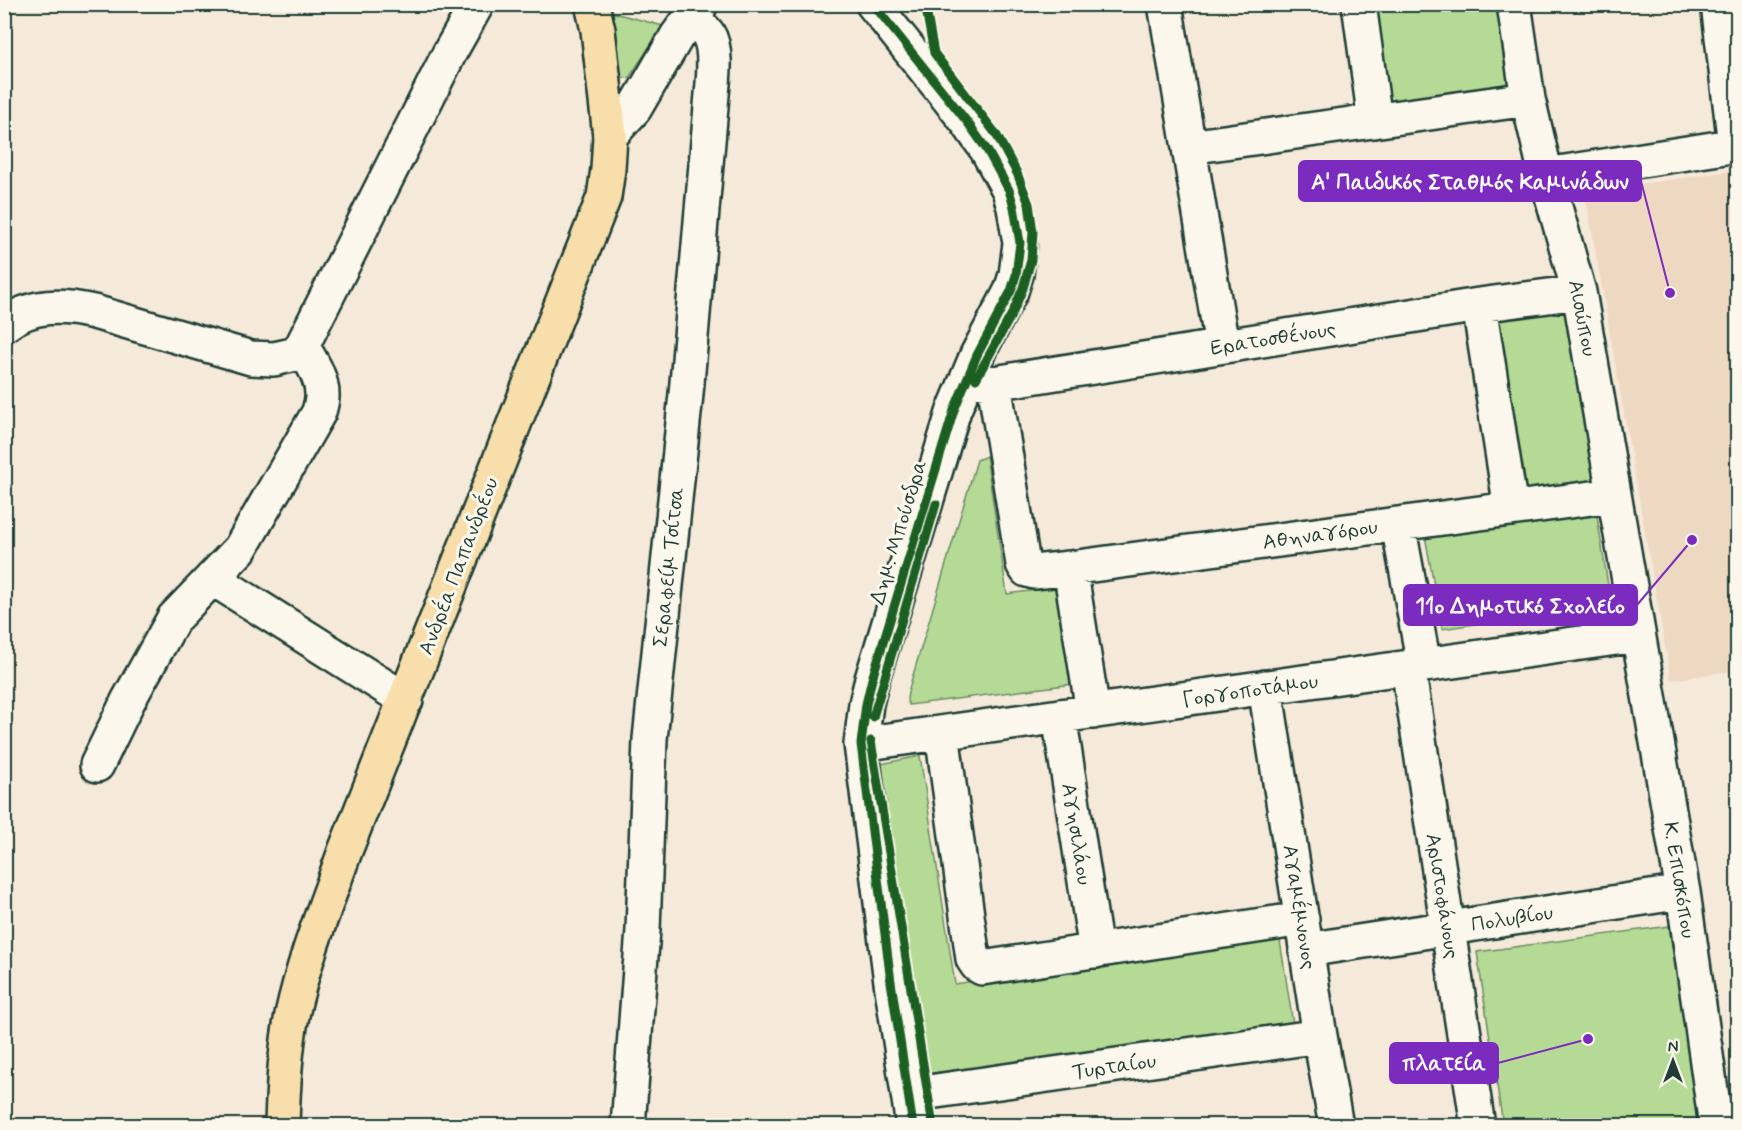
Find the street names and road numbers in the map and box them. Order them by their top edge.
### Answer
street label: Αισώπου [1561,278,1603,359]
street label: Ερατοσθένους [1208,314,1338,363]
street label: Δημ. Μπούσδρα [864,456,934,608]
street label: Ανδρέα Παπανδρέου [411,473,506,659]
street label: Σεραφείμ Τσίτσα [647,486,691,649]
street label: Αθηναγόρου [1261,513,1379,557]
street label: Γοργοποτάμου [1180,668,1320,714]
street label: Αγησιλάου [1054,781,1098,887]
street label: Κ. Επισκόπου [1656,820,1702,940]
street label: Αριστοφάνους [1418,831,1466,961]
street label: Αγαμέμνονος [1275,843,1324,972]
street label: Πολυβίου [1469,899,1555,939]
street label: Τυρταίου [1070,1047,1158,1087]

